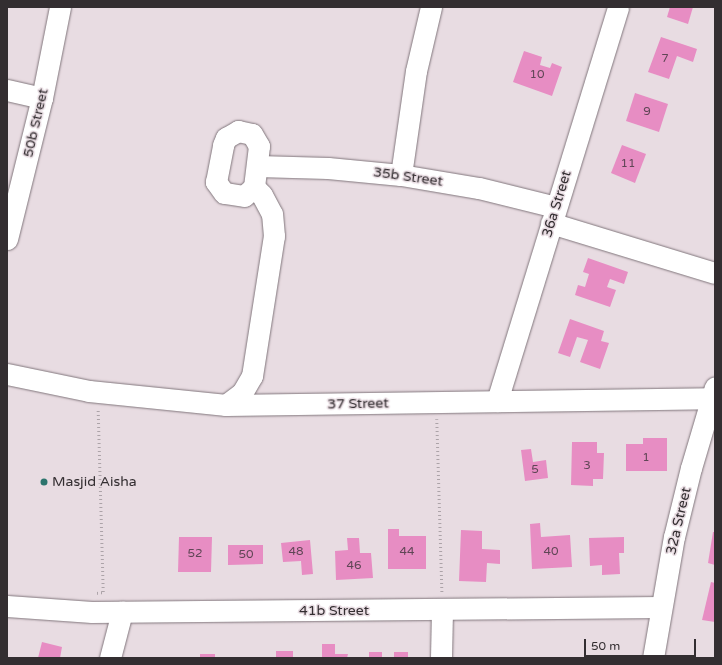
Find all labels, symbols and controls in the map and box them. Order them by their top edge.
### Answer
house number: 7 [661,52,669,66]
house number: 10 [529,68,545,82]
street label: 50b Street [20,87,52,159]
house number: 9 [643,105,651,119]
house number: 11 [620,157,636,171]
street label: 35b Street [372,164,444,190]
street label: 36a Street [539,169,575,239]
street label: 37 Street [327,395,389,413]
house number: 1 [642,451,650,465]
house number: 3 [583,459,591,473]
house number: 5 [531,463,539,477]
place label: Masjid Aisha [52,474,137,490]
marker: Masjid Aisha [39,477,49,487]
street label: 32a Street [663,485,695,557]
house number: 48 [288,545,304,559]
house number: 44 [399,545,415,559]
house number: 40 [543,545,559,559]
house number: 52 [187,547,203,561]
house number: 50 [238,548,254,562]
house number: 46 [346,559,362,573]
street label: 41b Street [299,603,369,619]
scale bar [586,631,698,657]
text: 50 m [591,639,620,653]

